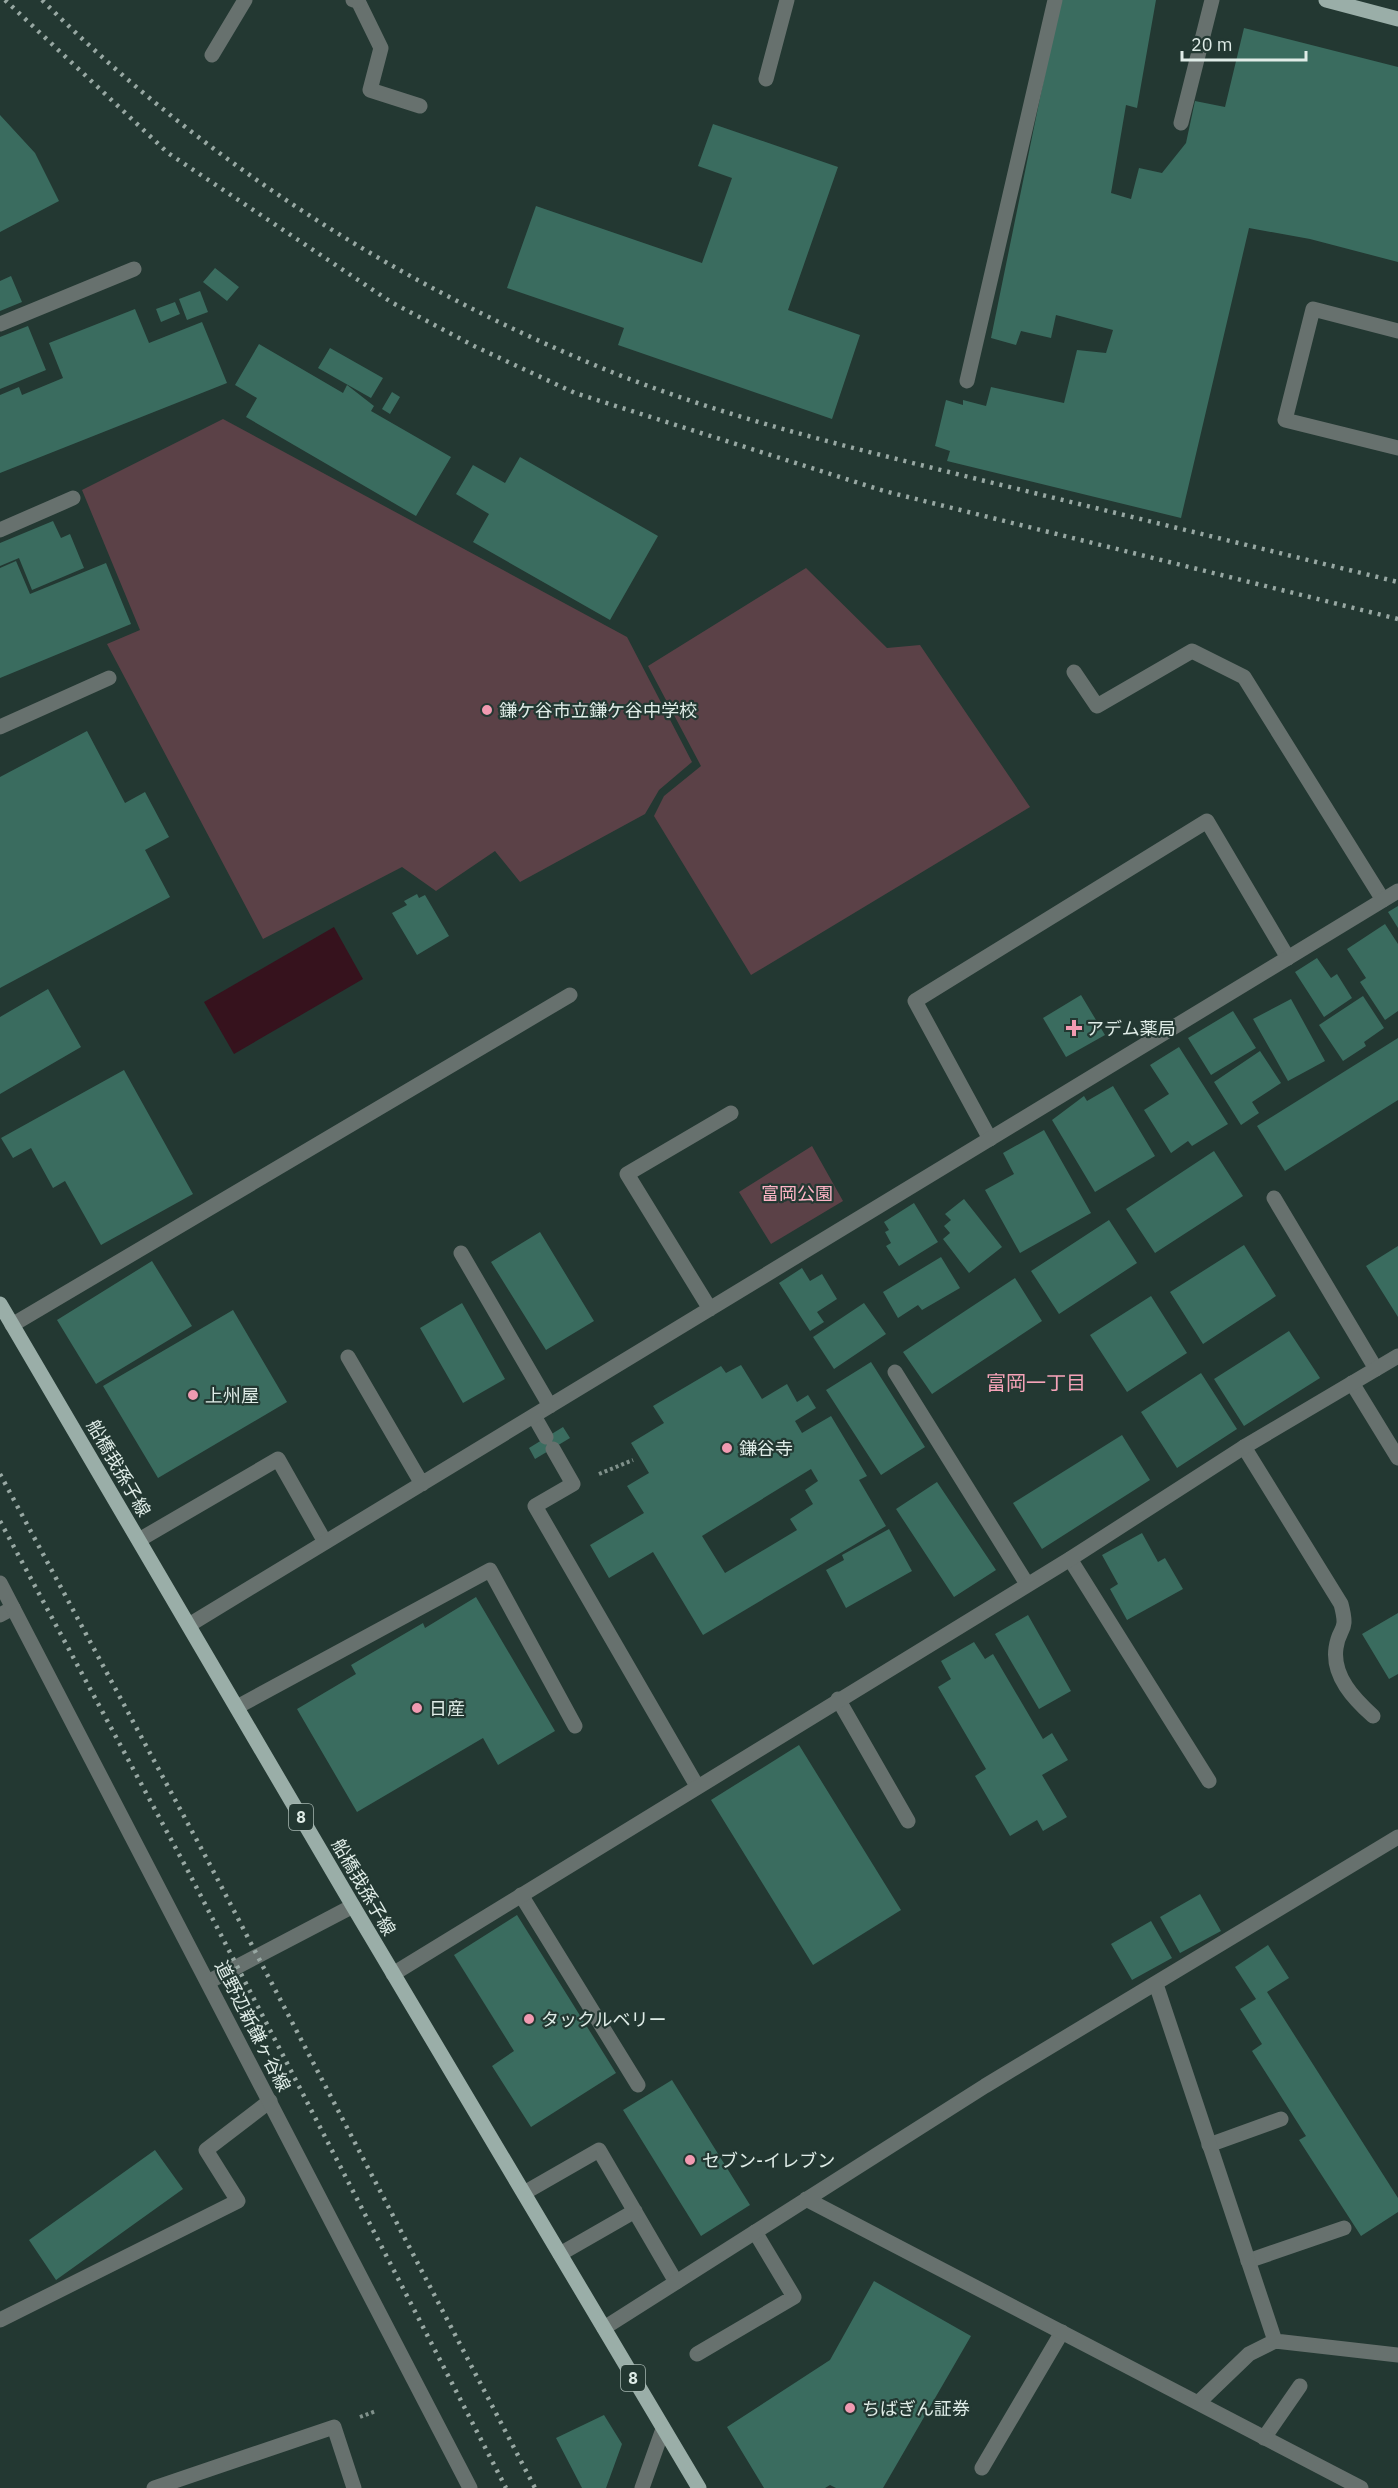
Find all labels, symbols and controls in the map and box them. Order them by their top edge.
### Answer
scale bar [1182,24,1306,62]
text: 20 m [1191,33,1233,56]
place label: 鎌ケ谷市立鎌ケ谷中学校 [499,699,697,722]
marker: 鎌ケ谷市立鎌ケ谷中学校 [480,703,494,717]
place label: アデム薬局 [1086,1017,1176,1040]
marker: アデム薬局 [1067,1021,1081,1035]
park label: 富岡公園 [761,1182,833,1205]
district label: 富岡一丁目 [986,1369,1086,1396]
place label: 上州屋 [205,1384,259,1407]
marker: 上州屋 [186,1388,200,1402]
street label: 船橋我孫子線 [82,1415,156,1521]
place label: 鎌谷寺 [739,1437,793,1460]
marker: 鎌谷寺 [720,1441,734,1455]
place label: 日産 [429,1697,465,1720]
marker: 日産 [410,1701,424,1715]
road number: 8 [289,1804,313,1830]
street label: 船橋我孫子線 [327,1834,401,1940]
street label: 道野辺新鎌ヶ谷線 [210,1957,296,2095]
place label: タックルベリー [541,2008,666,2031]
marker: タックルベリー [522,2012,536,2026]
place label: セブン-イレブン [702,2149,835,2172]
marker: セブン-イレブン [683,2153,697,2167]
road number: 8 [621,2365,645,2391]
place label: ちばぎん証券 [862,2397,970,2420]
marker: ちばぎん証券 [843,2401,857,2415]

